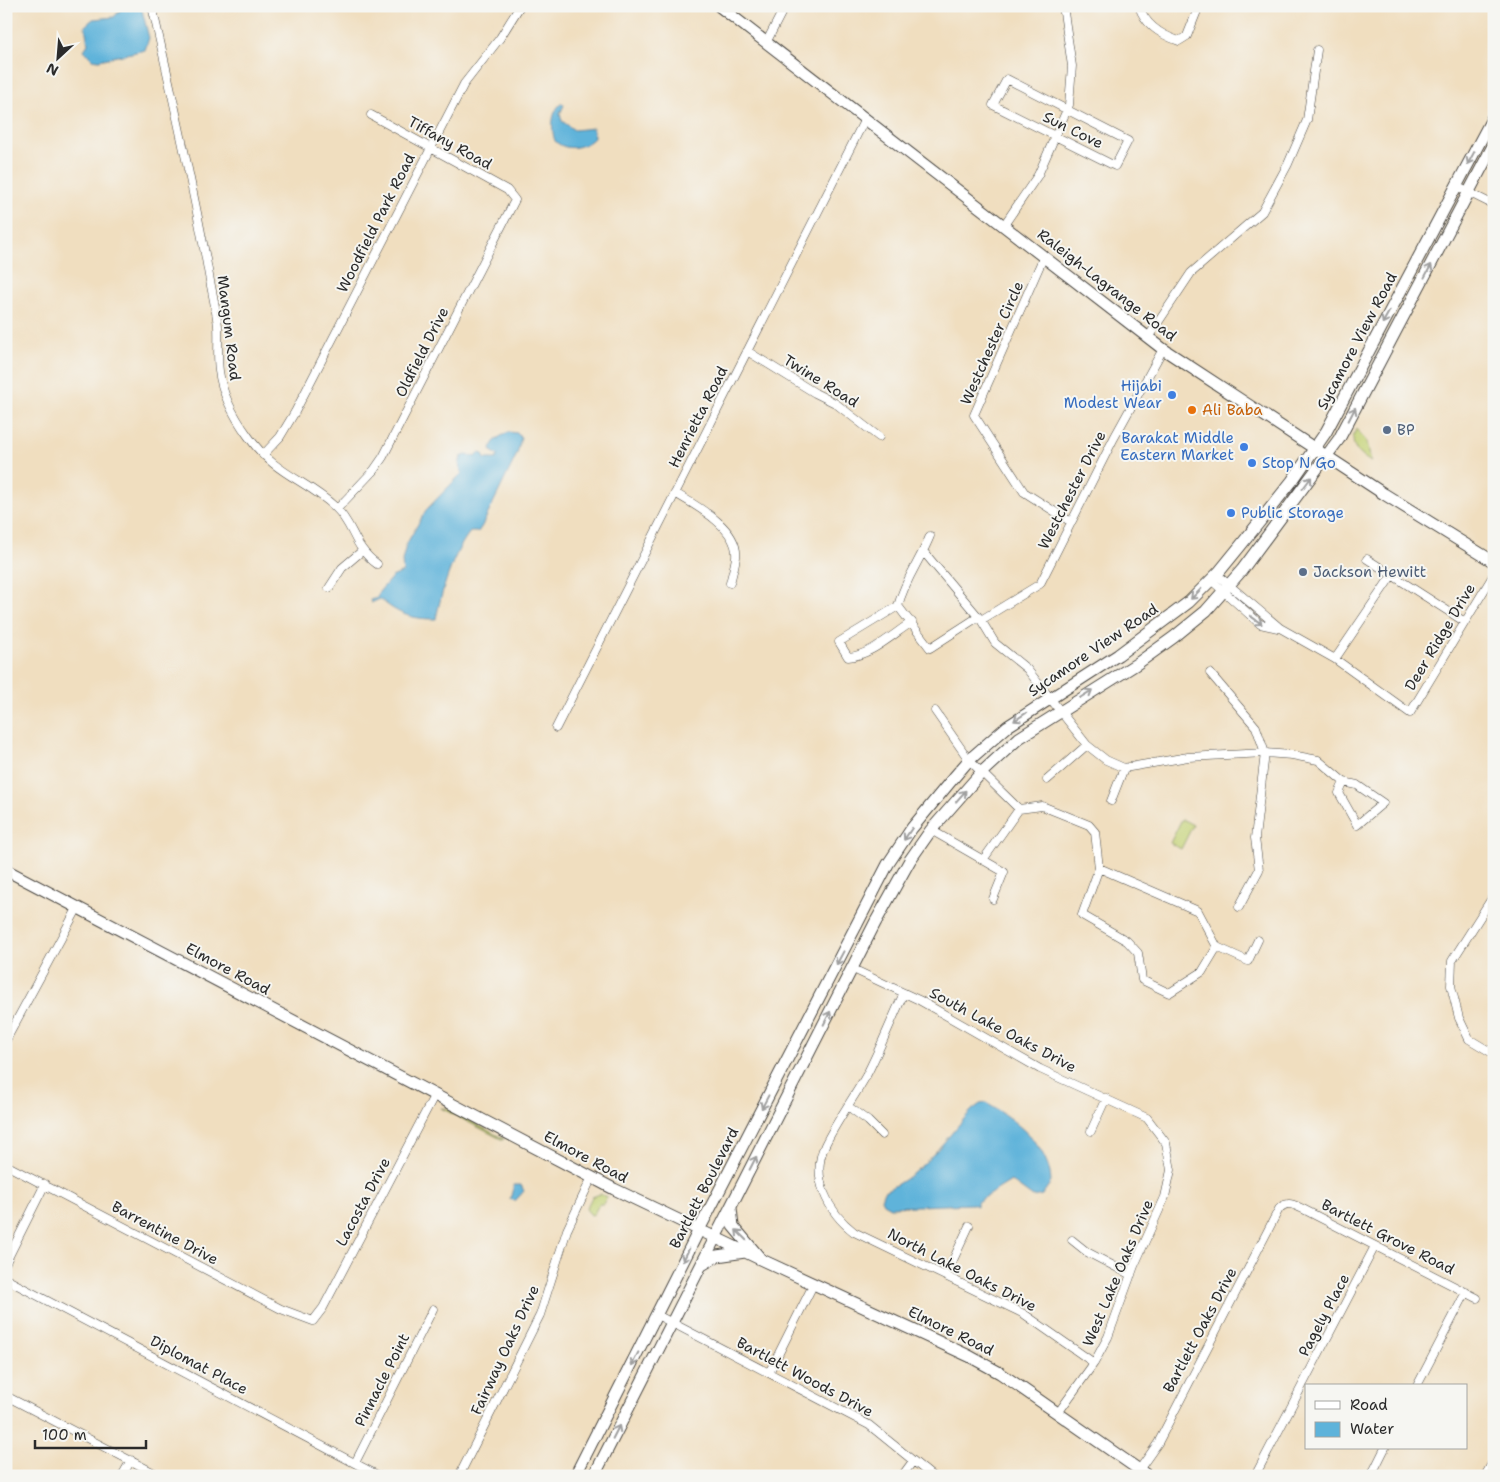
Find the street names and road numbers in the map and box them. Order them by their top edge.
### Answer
street label: Sun Cove [1039,107,1107,153]
street label: Tiffany Road [404,112,496,175]
street label: Woodfield Park Road [332,150,420,296]
street label: Raleigh-Lagrange Road [1033,224,1181,346]
street label: Sycamore View Road [1312,268,1402,413]
street label: Mangum Road [213,274,245,382]
street label: Westchester Circle [956,278,1028,408]
street label: Oldfield Drive [391,304,453,400]
street label: Twine Road [780,350,863,412]
street label: Henrietta Road [664,362,732,471]
street label: Westchester Drive [1033,427,1111,553]
street label: Deer Ridge Drive [1400,580,1480,694]
street label: Sycamore View Road [1024,599,1162,701]
street label: Elmore Road [182,938,274,1000]
street label: South Lake Oaks Drive [926,983,1080,1077]
street label: Bartlett Boulevard [665,1124,743,1252]
street label: Elmore Road [540,1126,632,1188]
street label: Lacosta Drive [331,1154,395,1250]
street label: Bartlett Grove Road [1318,1195,1458,1280]
street label: Barrentine Drive [108,1196,222,1270]
street label: West Lake Oaks Drive [1078,1196,1158,1350]
street label: North Lake Oaks Drive [884,1224,1040,1316]
street label: Bartlett Oaks Drive [1158,1264,1242,1396]
street label: Pagely Place [1294,1270,1354,1360]
street label: Fairway Oaks Drive [466,1282,544,1418]
street label: Elmore Road [905,1302,998,1361]
street label: Pinnacle Point [350,1330,414,1430]
street label: Diplomat Place [147,1331,251,1399]
street label: Bartlett Woods Drive [733,1332,877,1422]

